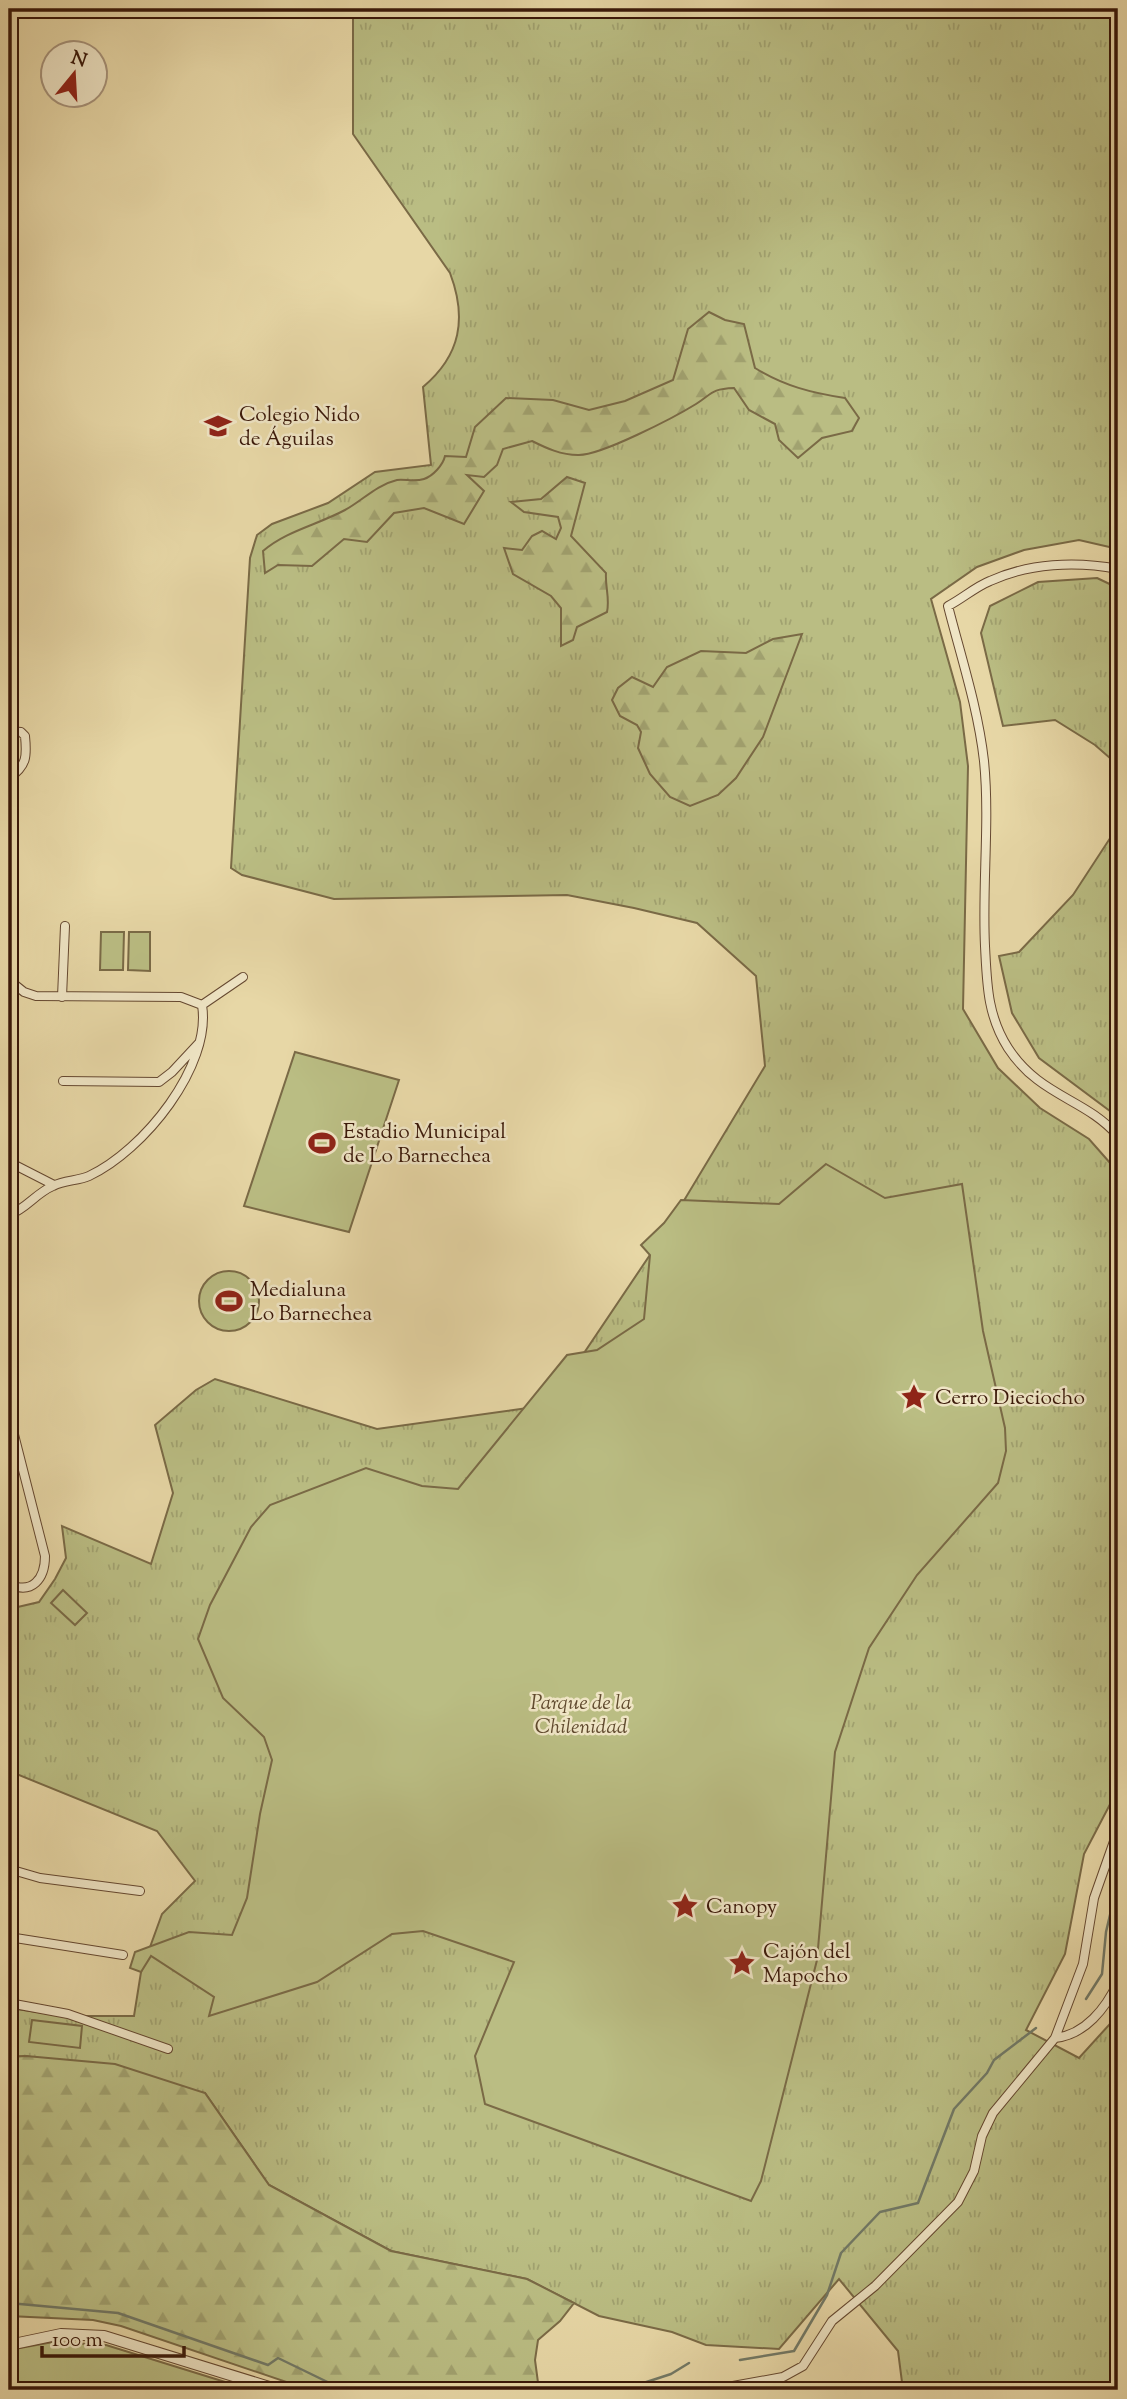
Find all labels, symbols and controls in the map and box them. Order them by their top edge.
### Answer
north arrow [38,38,108,108]
text: N [67,45,90,75]
place label: Colegio Nido de Águilas [239,401,360,455]
school or university icon: Colegio Nido de Águilas [203,411,233,441]
place label: Estadio Municipal de Lo Barnechea [343,1118,506,1172]
sports icon: Estadio Municipal de Lo Barnechea [307,1128,337,1158]
place label: Medialuna Lo Barnechea [250,1276,372,1330]
sports icon: Medialuna Lo Barnechea [214,1286,244,1316]
place icon: Cerro Dieciocho [899,1382,929,1412]
place label: Cerro Dieciocho [935,1384,1085,1414]
park label: Parque de la Chilenidad [530,1689,632,1743]
place icon: Canopy [670,1891,700,1921]
place label: Canopy [706,1893,778,1923]
place label: Cajón del Mapocho [763,1938,851,1992]
place icon: Cajón del Mapocho [727,1948,757,1978]
scale bar [42,2315,184,2359]
text: 100 m [52,2326,103,2356]

